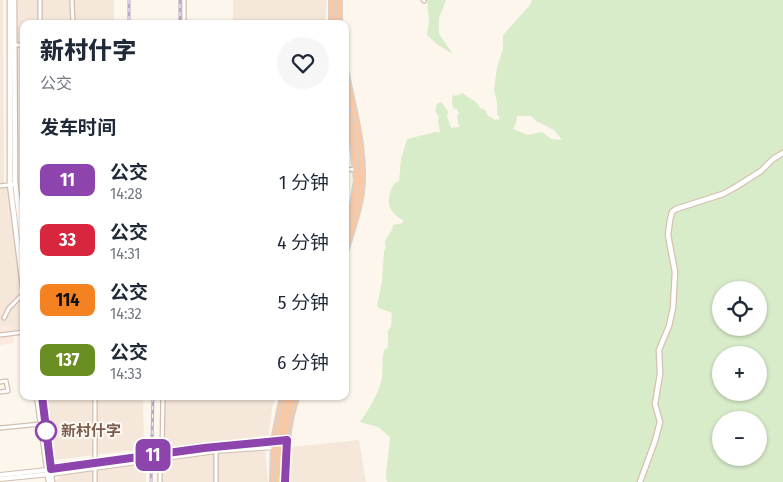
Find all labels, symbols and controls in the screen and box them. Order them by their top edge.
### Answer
text: 新村什字 [40,37,136,65]
button: heart [277,37,329,89]
text: 公交 [40,74,72,93]
text: 发车时间 [40,116,116,139]
text: 公交 [110,161,148,184]
text: 11 [60,169,75,191]
text: 1 分钟 [279,171,329,194]
text: 14:28 [110,184,142,203]
text: 公交 [110,221,148,244]
text: 33 [59,229,76,251]
text: 4 分钟 [277,231,329,254]
text: 14:31 [110,244,141,263]
text: 公交 [110,281,148,304]
map controls [712,281,767,466]
button: locate [712,281,767,336]
text: 114 [55,289,80,311]
text: 5 分钟 [278,291,329,314]
text: 14:32 [110,304,142,323]
text: 公交 [110,341,148,364]
button: + [712,346,767,401]
text: 137 [56,349,79,371]
text: 6 分钟 [277,351,329,374]
text: 14:33 [110,364,142,383]
button: − [712,411,767,466]
marker: 新村什字 [35,420,57,442]
place label: 新村什字 [61,422,121,440]
line badge: 11 [130,439,176,471]
text: 11 [146,444,160,466]

